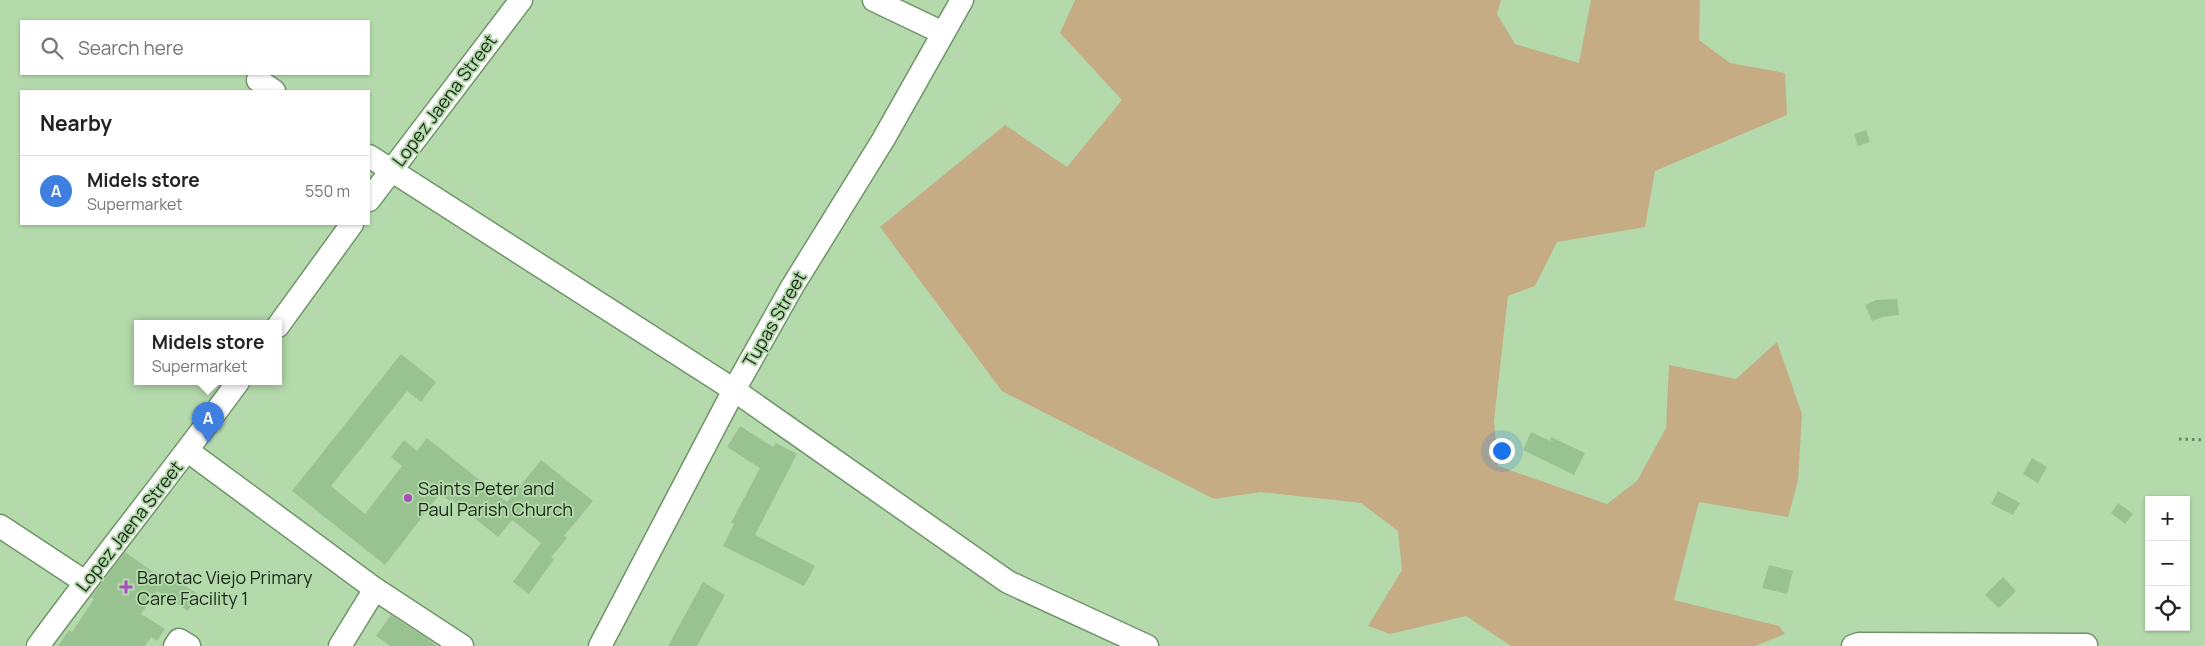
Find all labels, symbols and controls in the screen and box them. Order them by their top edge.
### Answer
search box [20,20,370,75]
street label: Lopez Jaena Street [386,29,502,171]
icon: search [38,34,66,62]
text: Search here [78,35,184,61]
text: Nearby [40,109,112,137]
text: Midels store [87,167,200,193]
text: A [51,180,61,202]
text: 550 m [305,180,350,202]
text: Supermarket [87,193,183,215]
street label: Tupas Street [737,267,811,371]
popup [134,320,282,385]
text: Midels store [152,329,264,355]
text: Supermarket [152,355,247,377]
pin: A [192,402,224,443]
your location [1489,438,1515,464]
street label: Lopez Jaena Street [70,456,188,596]
place label: Saints Peter and Paul Parish Church [418,476,573,521]
marker: Saints Peter and Paul Parish Church [402,492,414,504]
map controls [2145,496,2190,631]
button: + [2145,496,2190,541]
button: − [2145,541,2190,586]
place label: Barotac Viejo Primary Care Facility 1 [137,565,313,610]
marker: Barotac Viejo Primary Care Facility 1 [119,580,133,594]
button: locate [2145,586,2190,631]

